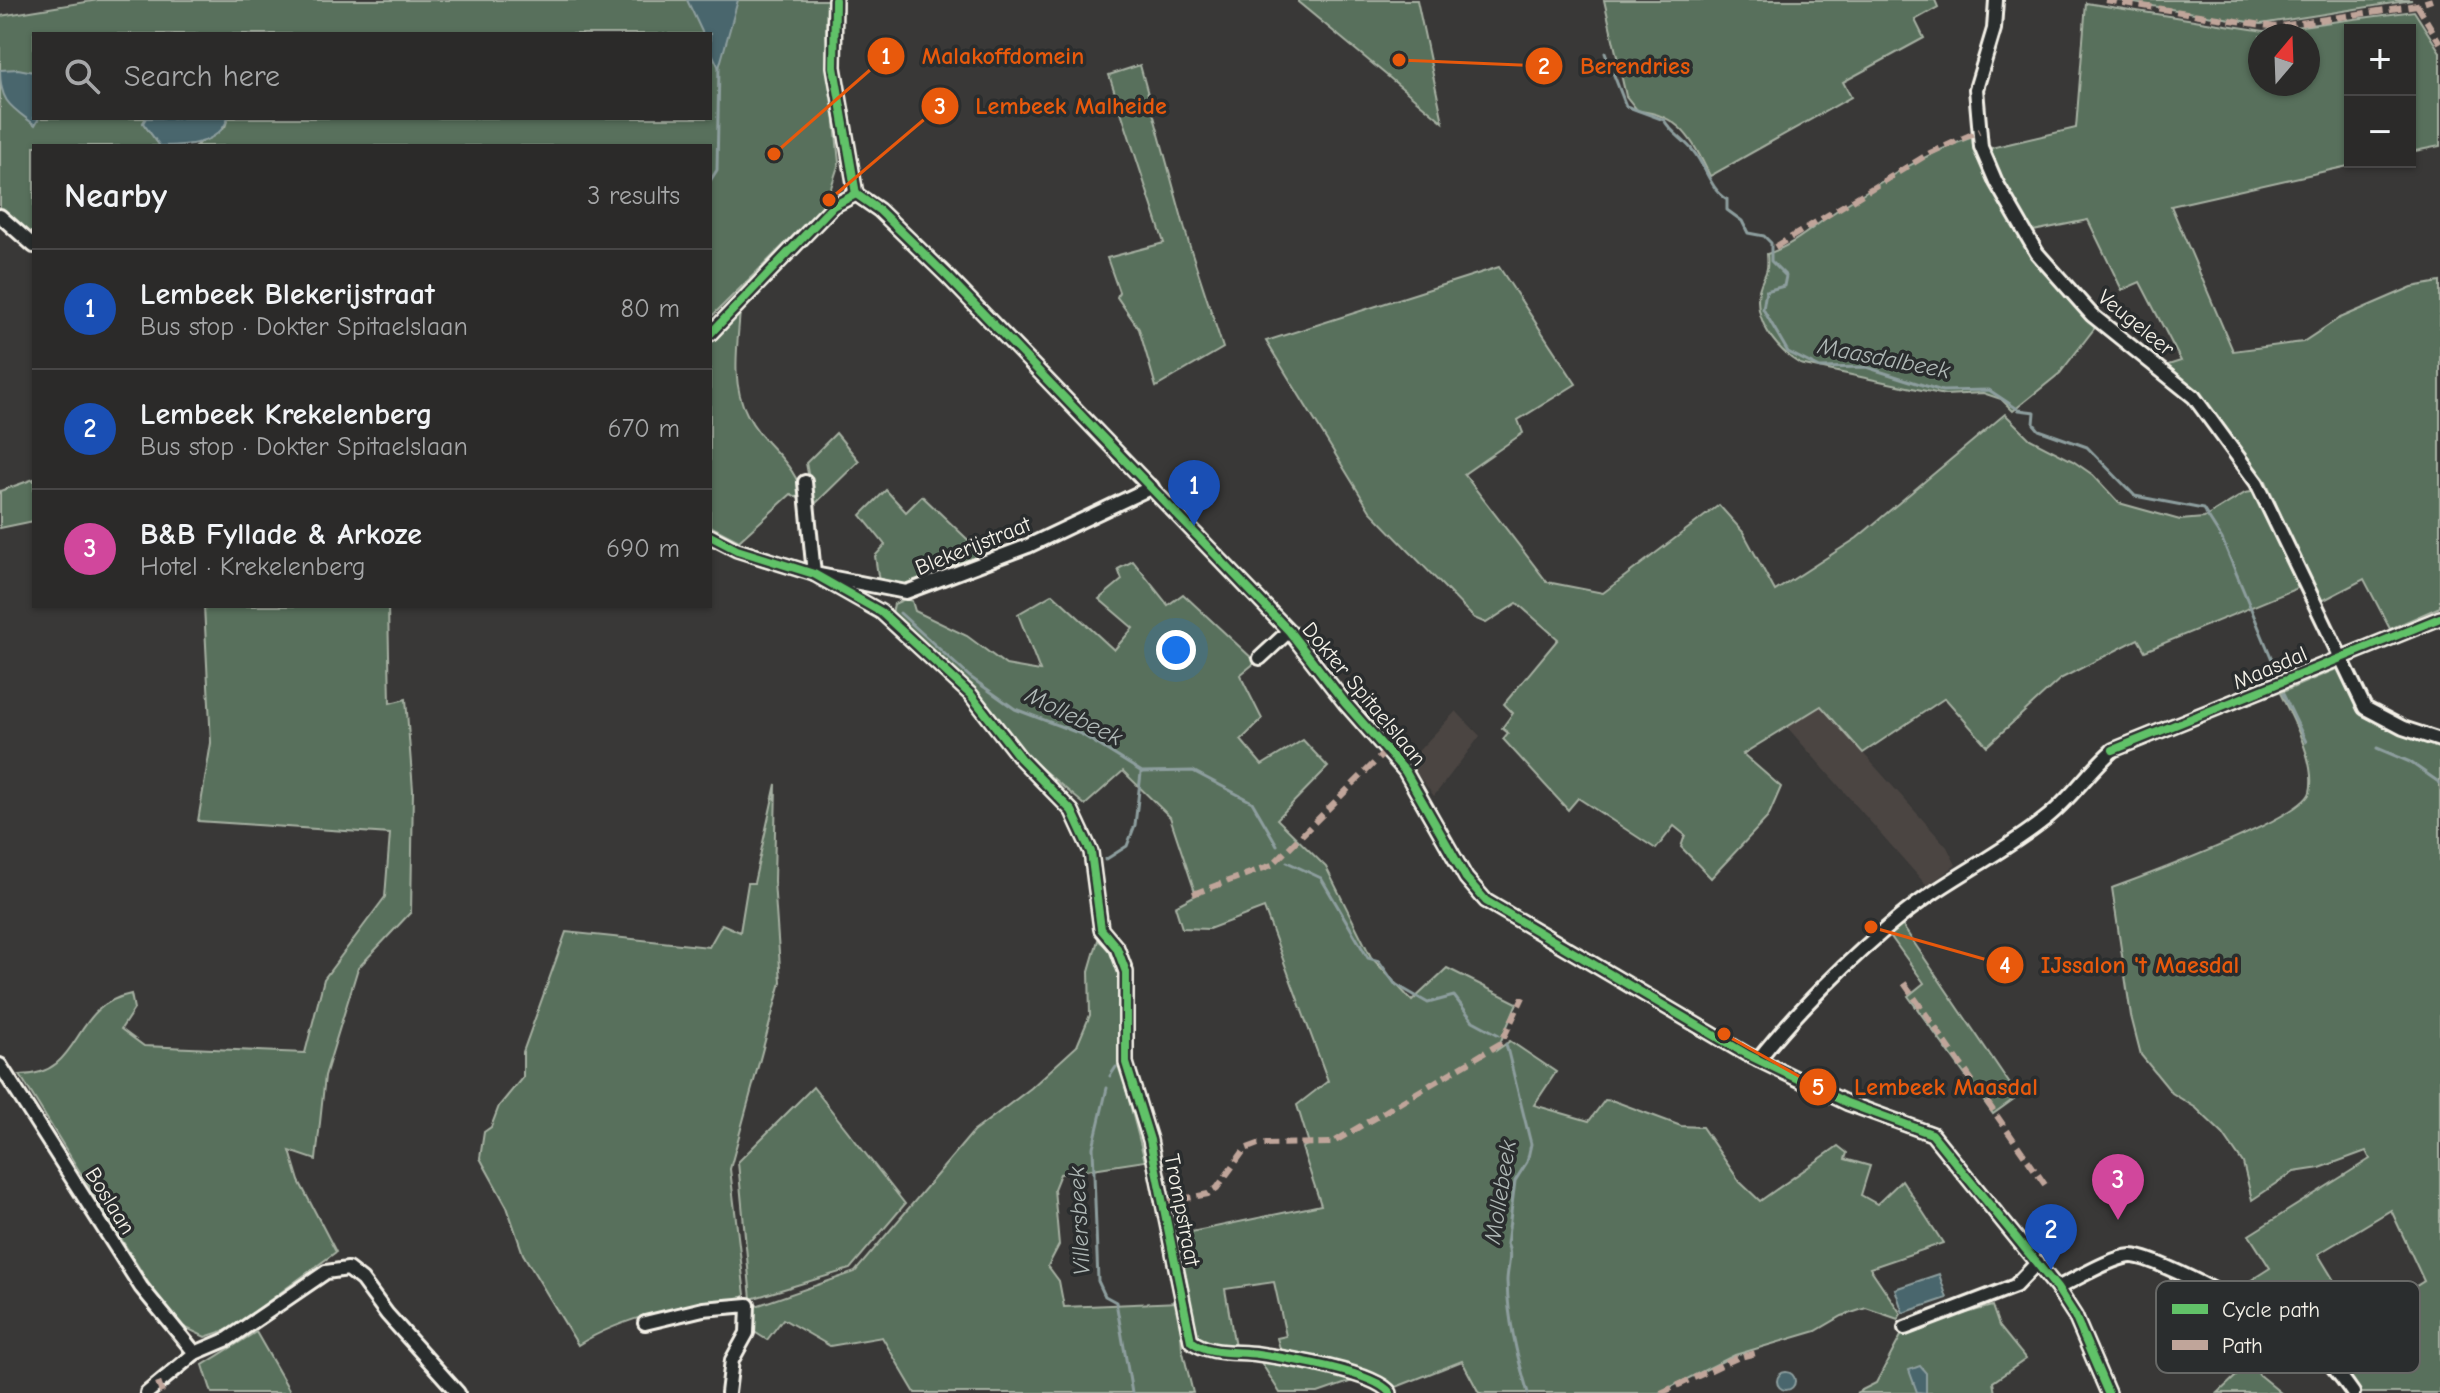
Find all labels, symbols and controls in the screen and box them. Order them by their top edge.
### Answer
north arrow [2248,24,2320,96]
map controls [2344,24,2416,168]
button: + [2344,24,2416,96]
search box [32,32,712,120]
callout: Malakoffdomein [866,32,1101,80]
text: 1 [881,42,891,70]
text: Malakoffdomein [922,42,1084,70]
callout: Berendries [1524,42,1706,90]
text: 2 [1538,52,1550,80]
text: Berendries [1580,52,1690,80]
icon: search [60,54,104,98]
text: Search here [124,59,280,94]
callout: Lembeek Malheide [920,82,1183,130]
text: 3 [934,92,946,120]
text: Lembeek Malheide [975,92,1167,120]
button: − [2344,96,2416,168]
text: Nearby [64,176,167,216]
text: 3 results [587,181,680,211]
text: Lembeek Blekerijstraat [140,277,435,312]
street label: Veugeleer [2092,284,2180,362]
text: 1 [85,294,95,324]
text: 80 m [621,294,680,324]
text: Bus stop · Dokter Spitaelslaan [140,312,468,342]
water label: Maasdalbeek [1815,331,1953,385]
text: Lembeek Krekelenberg [140,397,432,432]
text: 2 [84,414,96,444]
text: 670 m [608,414,680,444]
text: Bus stop · Dokter Spitaelslaan [140,432,468,462]
pin: 1 [1168,460,1220,526]
street label: Blekerijstraat [911,511,1035,581]
text: B&B Fyllade & Arkoze [140,517,422,552]
text: 3 [84,534,96,564]
text: 690 m [606,534,680,564]
text: Hotel · Krekelenberg [140,552,366,582]
street label: Dokter Spitaelslaan [1296,617,1432,771]
your location [1156,630,1196,670]
street label: Maasdal [2229,641,2311,695]
water label: Mollebeek [1020,680,1127,752]
callout: IJssalon 't Maesdal [1985,941,2255,989]
text: 4 [1999,951,2011,979]
text: IJssalon 't Maesdal [2041,951,2239,979]
callout: Lembeek Maasdal [1798,1063,2054,1111]
text: 5 [1812,1073,1824,1101]
text: Lembeek Maasdal [1854,1073,2038,1101]
water label: Mollebeek [1478,1138,1522,1247]
street label: Trompstraat [1158,1152,1206,1269]
pin: 3 [2092,1154,2144,1220]
street label: Boslaan [79,1163,141,1239]
water label: Villersbeek [1062,1166,1096,1276]
pin: 2 [2025,1204,2077,1270]
legend [2156,1281,2420,1373]
text: Cycle path [2222,1297,2320,1323]
text: Path [2222,1333,2263,1359]

